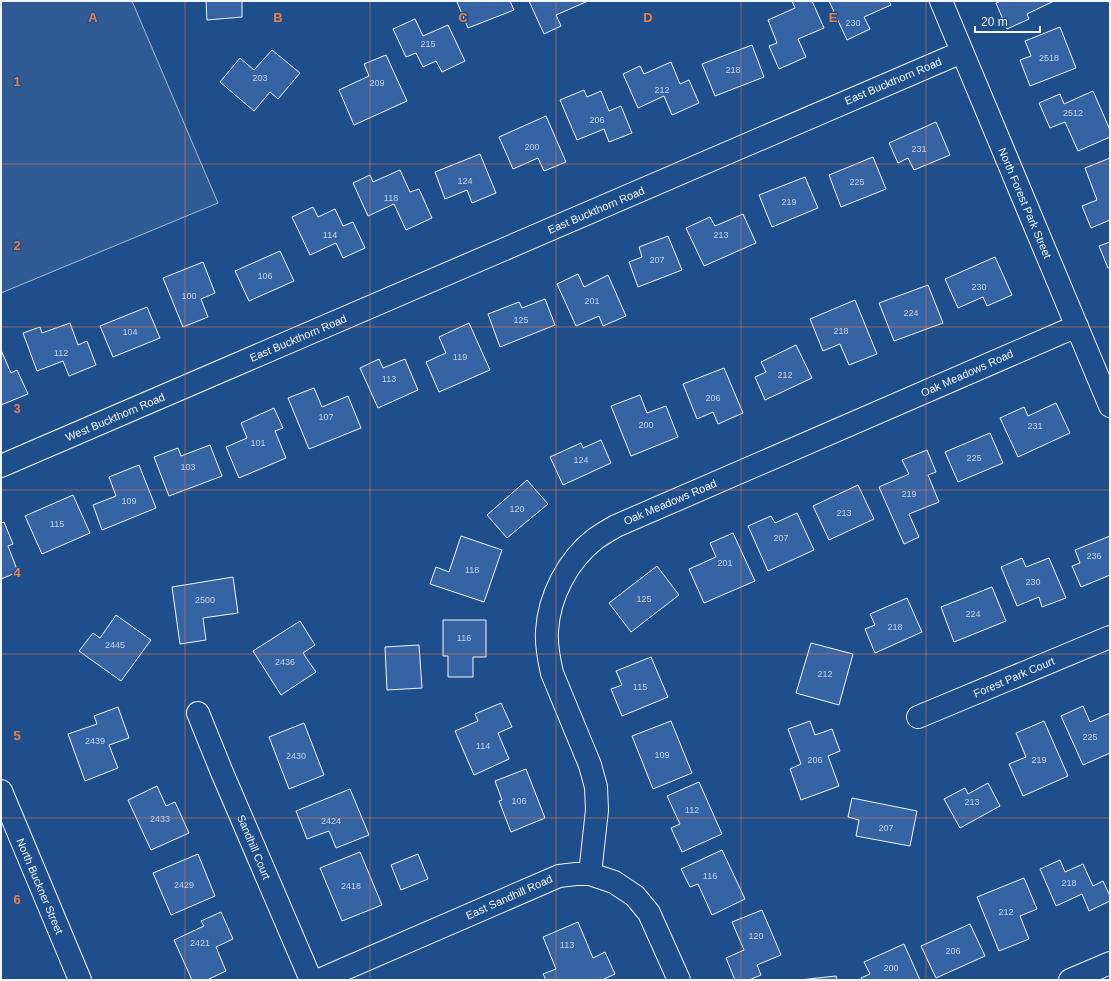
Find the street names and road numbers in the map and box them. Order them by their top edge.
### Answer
street label: East Buckthorn Road [843,55,943,107]
street label: North Forest Park Street [996,146,1054,260]
street label: East Buckthorn Road [546,184,646,236]
street label: East Buckthorn Road [248,312,348,364]
street label: Oak Meadows Road [919,347,1015,399]
street label: West Buckthorn Road [64,391,166,443]
street label: Oak Meadows Road [622,477,718,527]
street label: Forest Park Court [972,655,1056,699]
street label: Sandhill Court [235,813,273,881]
street label: North Buckner Street [14,836,66,936]
street label: East Sandhill Road [464,872,554,922]

